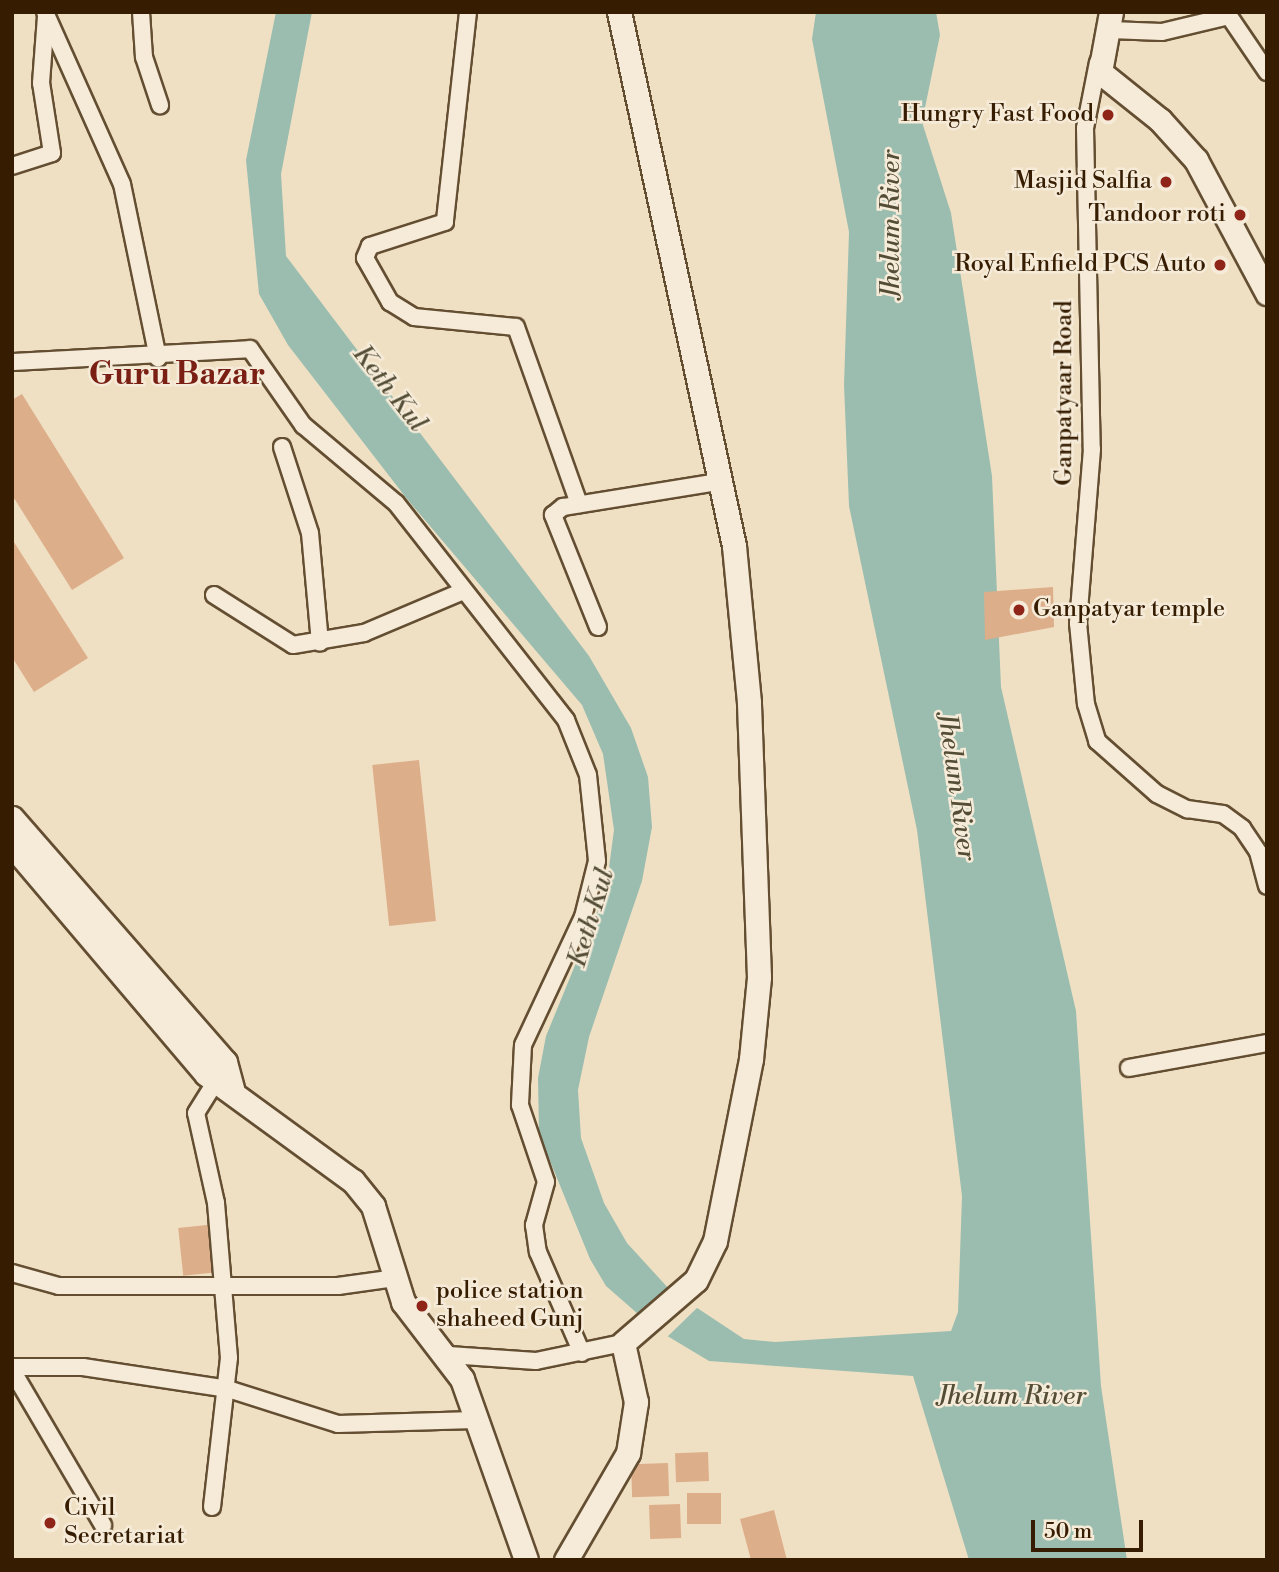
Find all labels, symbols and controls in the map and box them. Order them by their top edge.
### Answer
place label: Hungry Fast Food [901,101,1094,129]
marker: Hungry Fast Food [1100,107,1116,123]
water label: Jhelum River [876,150,908,298]
place label: Masjid Salfia [1014,168,1152,196]
marker: Masjid Salfia [1158,174,1174,190]
place label: Tandoor roti [1088,201,1226,229]
marker: Tandoor roti [1232,207,1248,223]
place label: Royal Enfield PCS Auto [954,251,1206,279]
marker: Royal Enfield PCS Auto [1212,257,1228,273]
street label: Ganpatyaar Road [1051,300,1079,486]
water label: Keth Kul [345,339,433,439]
district label: Guru Bazar [89,355,265,393]
place label: Ganpatyar temple [1033,596,1225,624]
marker: Ganpatyar temple [1011,602,1027,618]
water label: Jhelum River [930,711,982,863]
water label: Keth Kul [562,865,622,971]
place label: police station shaheed Gunj [436,1278,584,1334]
marker: police station shaheed Gunj [414,1298,430,1314]
water label: Jhelum River [938,1381,1086,1413]
place label: Civil Secretariat [64,1495,185,1551]
scale bar [1034,1506,1146,1550]
marker: Civil Secretariat [42,1515,58,1531]
text: 50 m [1044,1519,1092,1545]

